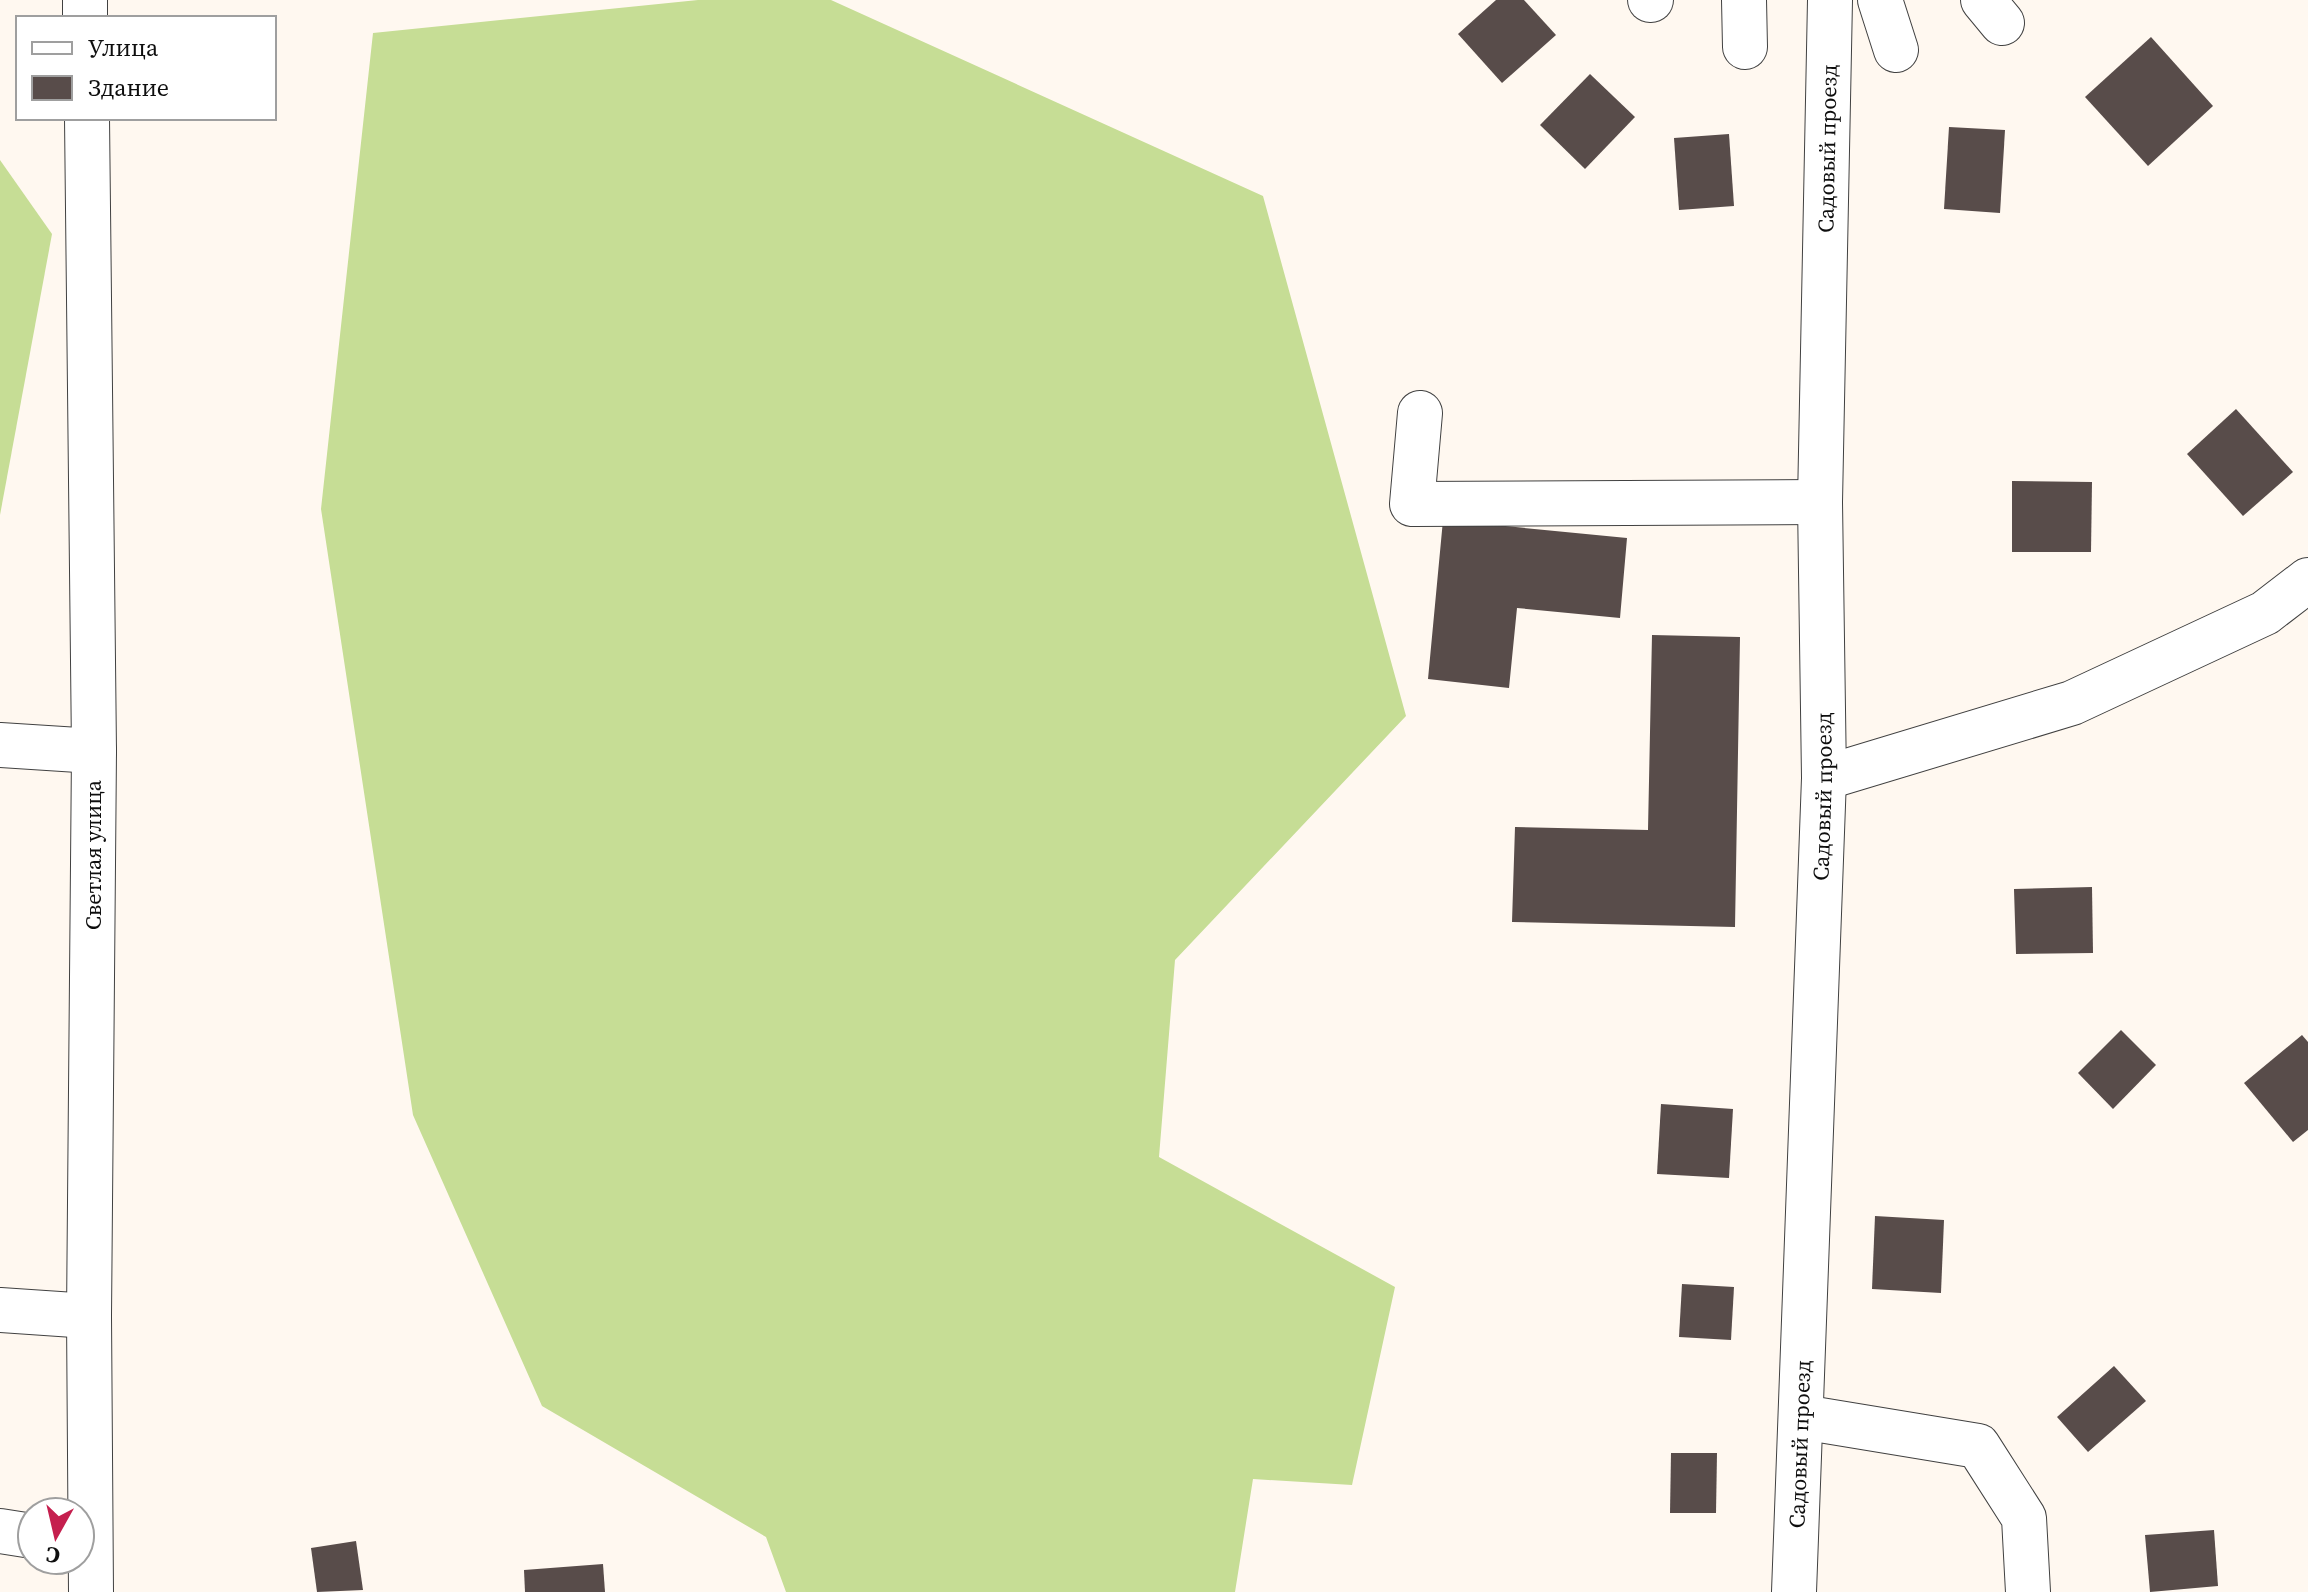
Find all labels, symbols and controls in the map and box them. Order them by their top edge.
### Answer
legend [16,16,276,120]
text: Улица [88,31,159,64]
street label: Садовый проезд [1810,64,1844,233]
text: Здание [88,71,169,104]
street label: Садовый проезд [1805,712,1839,881]
street label: Светлая улица [78,779,108,930]
street label: Садовый проезд [1781,1359,1818,1529]
north arrow [16,1496,96,1576]
text: С [44,1540,62,1572]

